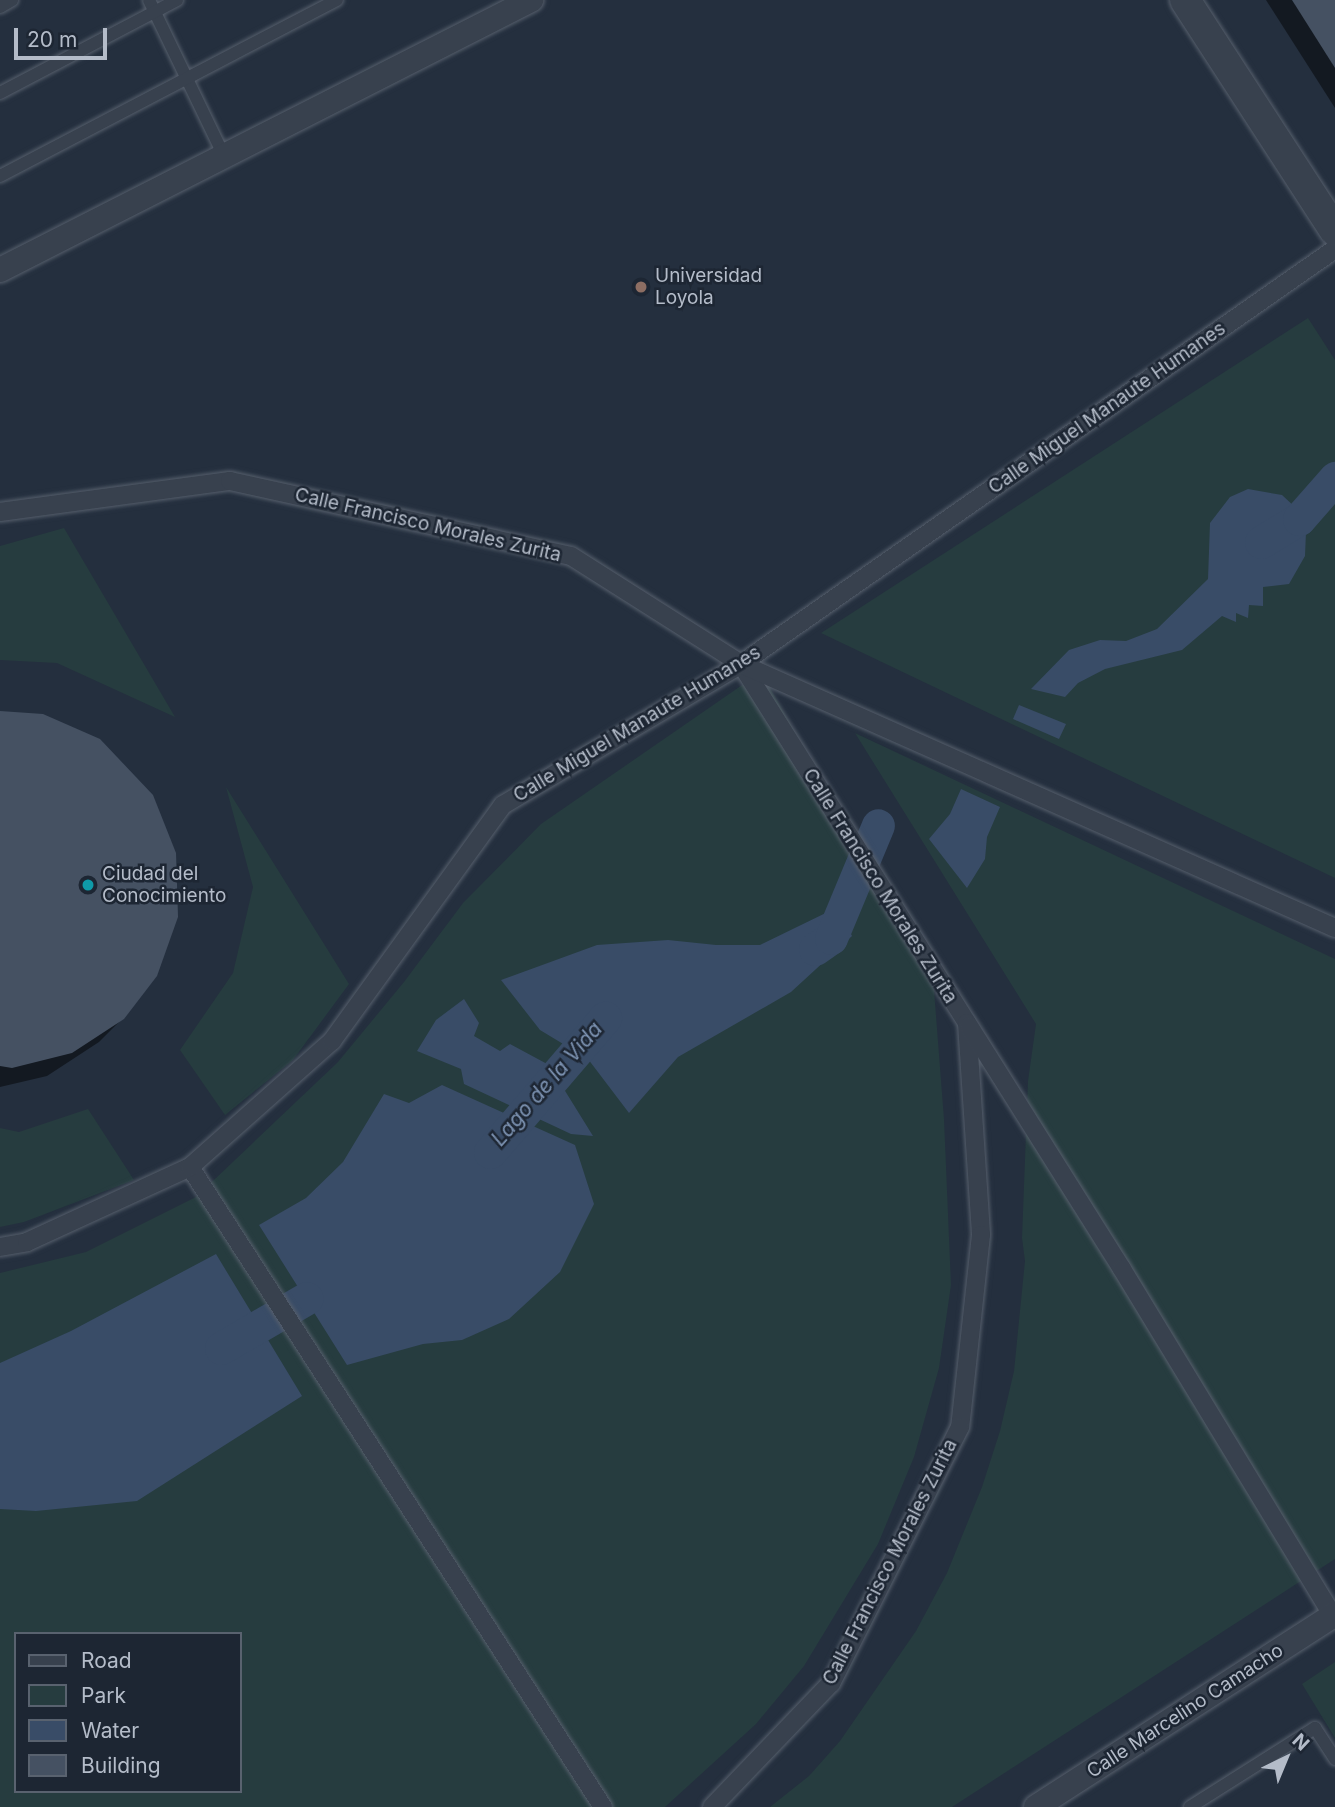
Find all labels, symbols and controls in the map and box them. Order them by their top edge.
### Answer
scale bar [18,14,110,58]
text: 20 m [27,27,77,52]
place label: Universidad Loyola [655,265,762,309]
marker: Universidad Loyola [633,279,649,295]
street label: Calle Miguel Manaute Humanes [984,317,1230,499]
street label: Calle Francisco Morales Zurita [293,483,563,567]
street label: Calle Miguel Manaute Humanes [509,641,765,807]
street label: Calle Francisco Morales Zurita [798,764,962,1008]
place label: Ciudad del Conocimiento [102,863,226,907]
marker: Ciudad del Conocimiento [80,877,96,893]
water label: Lago de la Vida [486,1017,608,1151]
street label: Calle Francisco Morales Zurita [818,1435,962,1689]
legend [14,1632,242,1793]
street label: Calle Marcelino Camacho [1083,1639,1287,1783]
text: Road [81,1648,132,1673]
text: Park [81,1683,126,1708]
text: Water [81,1718,139,1743]
north arrow [1251,1723,1321,1793]
text: N [1288,1729,1314,1756]
text: Building [81,1753,161,1778]

